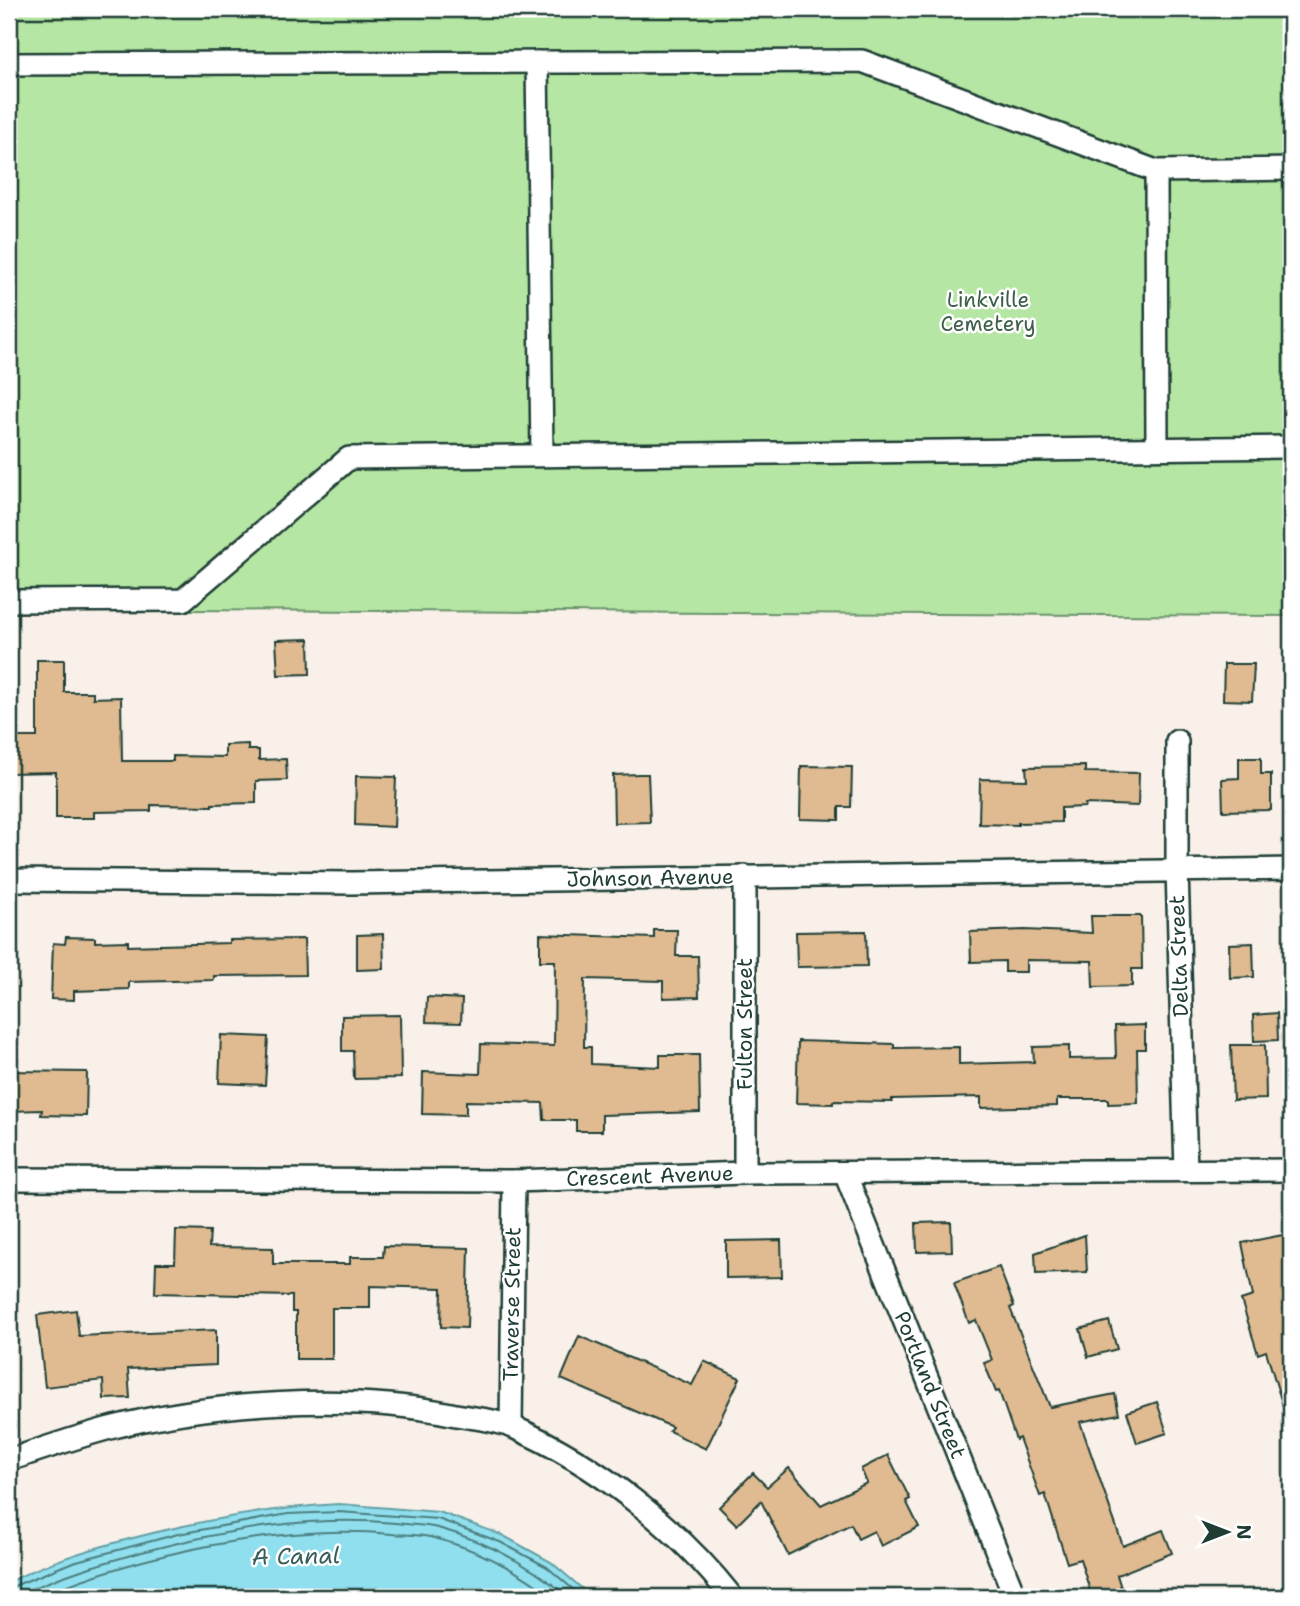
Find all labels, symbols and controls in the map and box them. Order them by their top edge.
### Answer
park label: Linkville Cemetery [940,286,1036,338]
street label: Johnson Avenue [566,863,734,893]
street label: Delta Street [1163,895,1195,1017]
street label: Fulton Street [731,958,759,1090]
street label: Crescent Avenue [566,1159,734,1193]
street label: Traverse Street [497,1227,527,1381]
street label: Portland Street [888,1307,972,1463]
north arrow [1192,1498,1262,1568]
text: N [1231,1524,1256,1540]
water label: A Canal [252,1540,340,1572]

